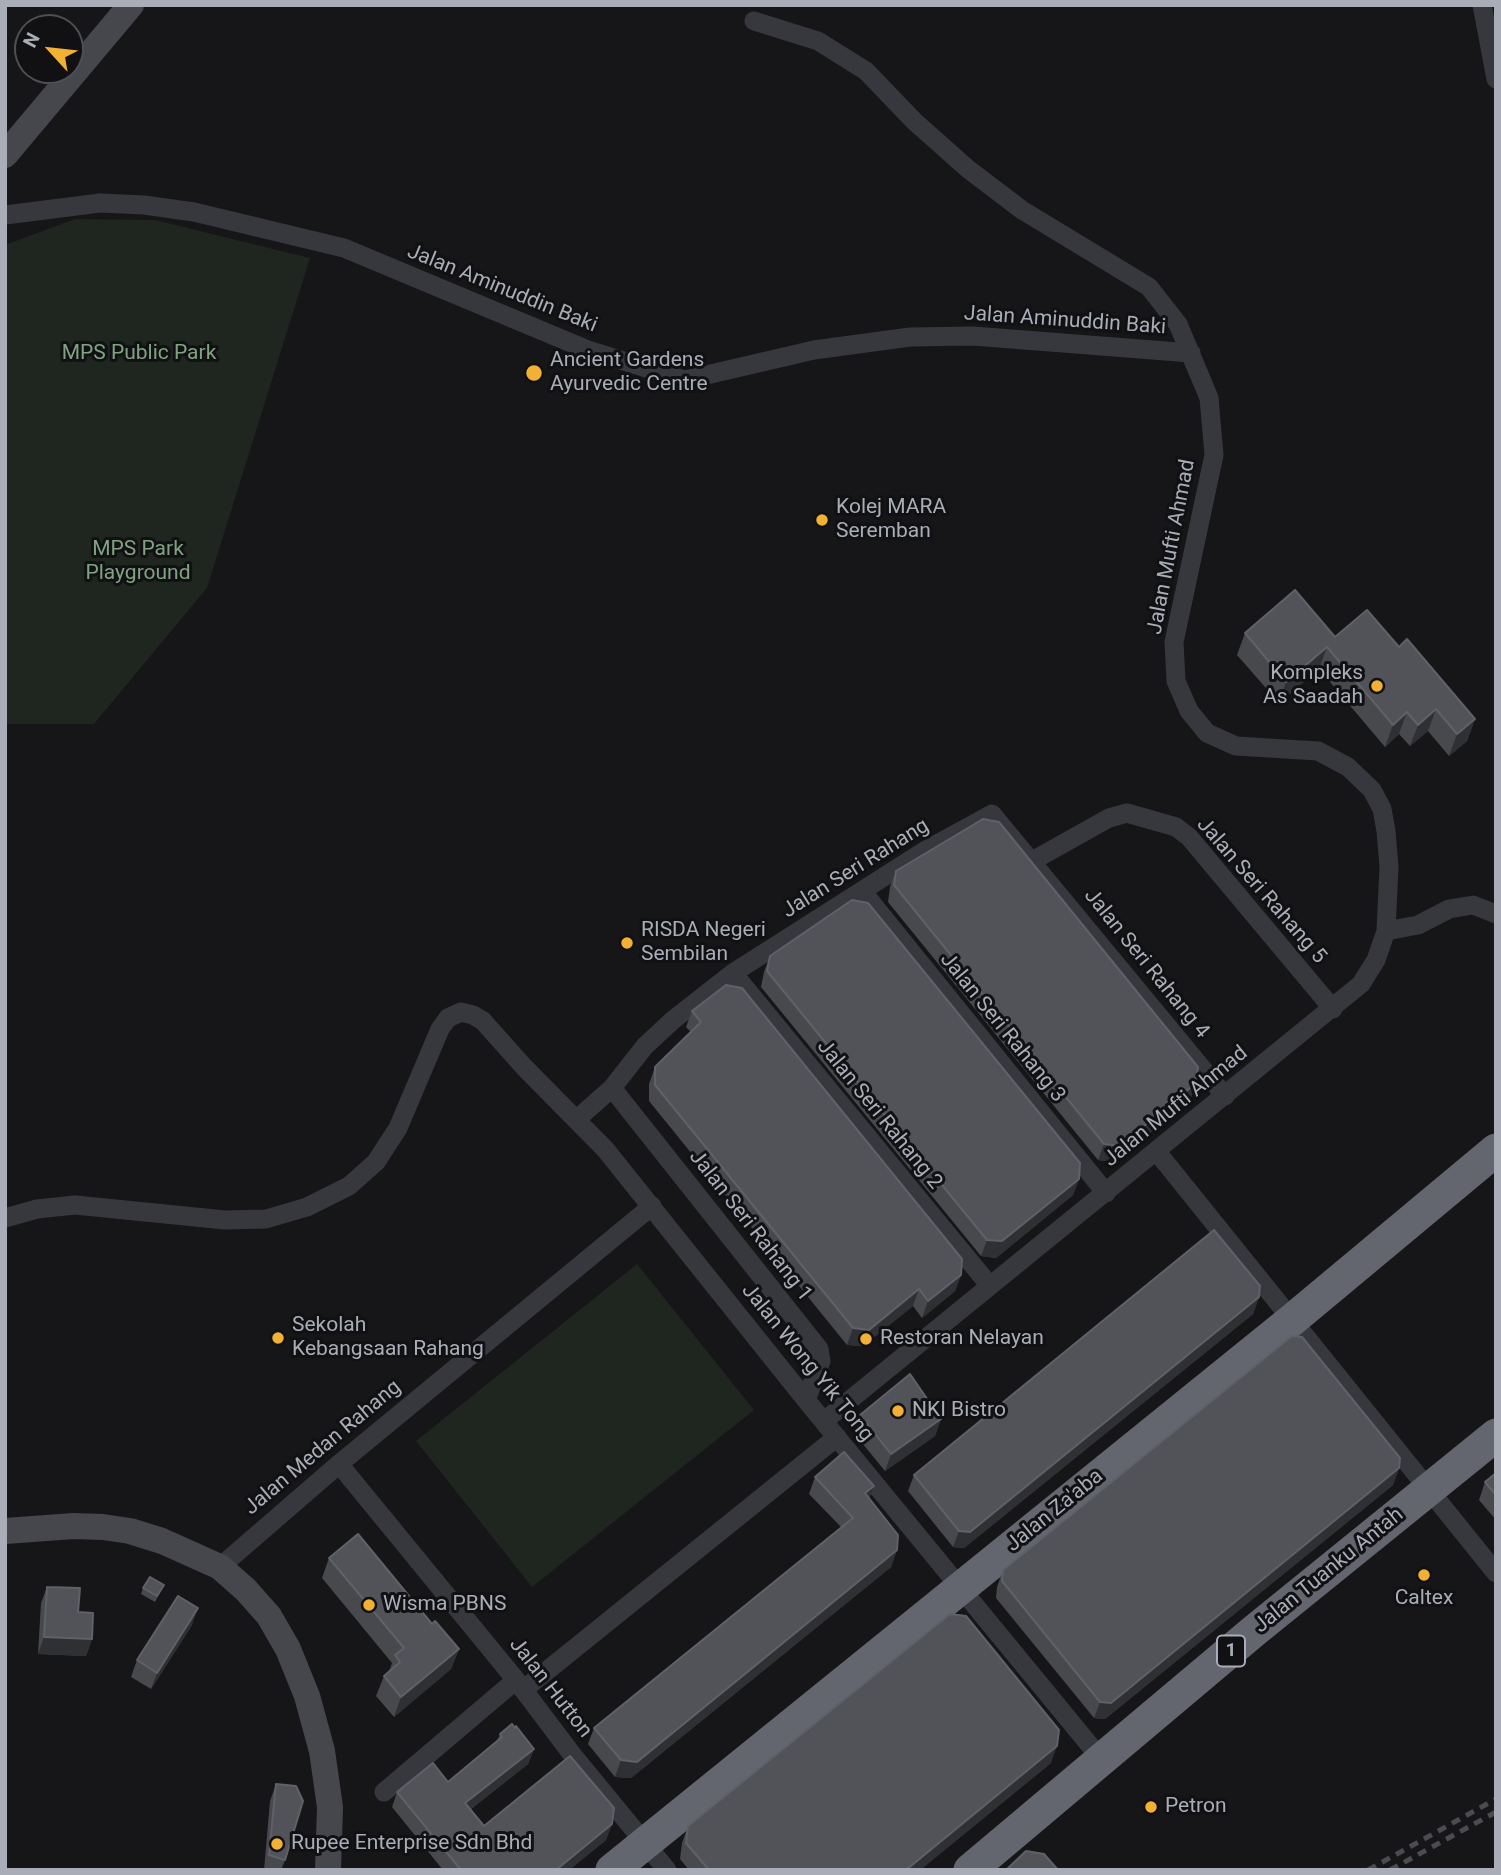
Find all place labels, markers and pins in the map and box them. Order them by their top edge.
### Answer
place label: Ancient Gardens Ayurvedic Centre [550,348,708,398]
marker: Ancient Gardens Ayurvedic Centre [524,363,544,383]
place label: Kolej MARA Seremban [836,495,946,545]
marker: Kolej MARA Seremban [814,512,830,528]
place label: Kompleks As Saadah [1263,661,1363,711]
marker: Kompleks As Saadah [1369,678,1385,694]
place label: RISDA Negeri Sembilan [641,918,766,968]
marker: RISDA Negeri Sembilan [619,935,635,951]
place label: Sekolah Kebangsaan Rahang [292,1313,484,1363]
place label: Restoran Nelayan [880,1326,1044,1352]
marker: Sekolah Kebangsaan Rahang [270,1330,286,1346]
marker: Restoran Nelayan [858,1331,874,1347]
place label: NKI Bistro [912,1398,1006,1424]
marker: NKI Bistro [890,1403,906,1419]
marker: Caltex [1416,1567,1432,1583]
place label: Caltex [1395,1586,1453,1612]
place label: Wisma PBNS [383,1592,506,1618]
marker: Wisma PBNS [361,1597,377,1613]
place label: Petron [1165,1794,1227,1820]
marker: Petron [1143,1799,1159,1815]
place label: Rupee Enterprise Sdn Bhd [291,1831,532,1857]
marker: Rupee Enterprise Sdn Bhd [269,1836,285,1852]

